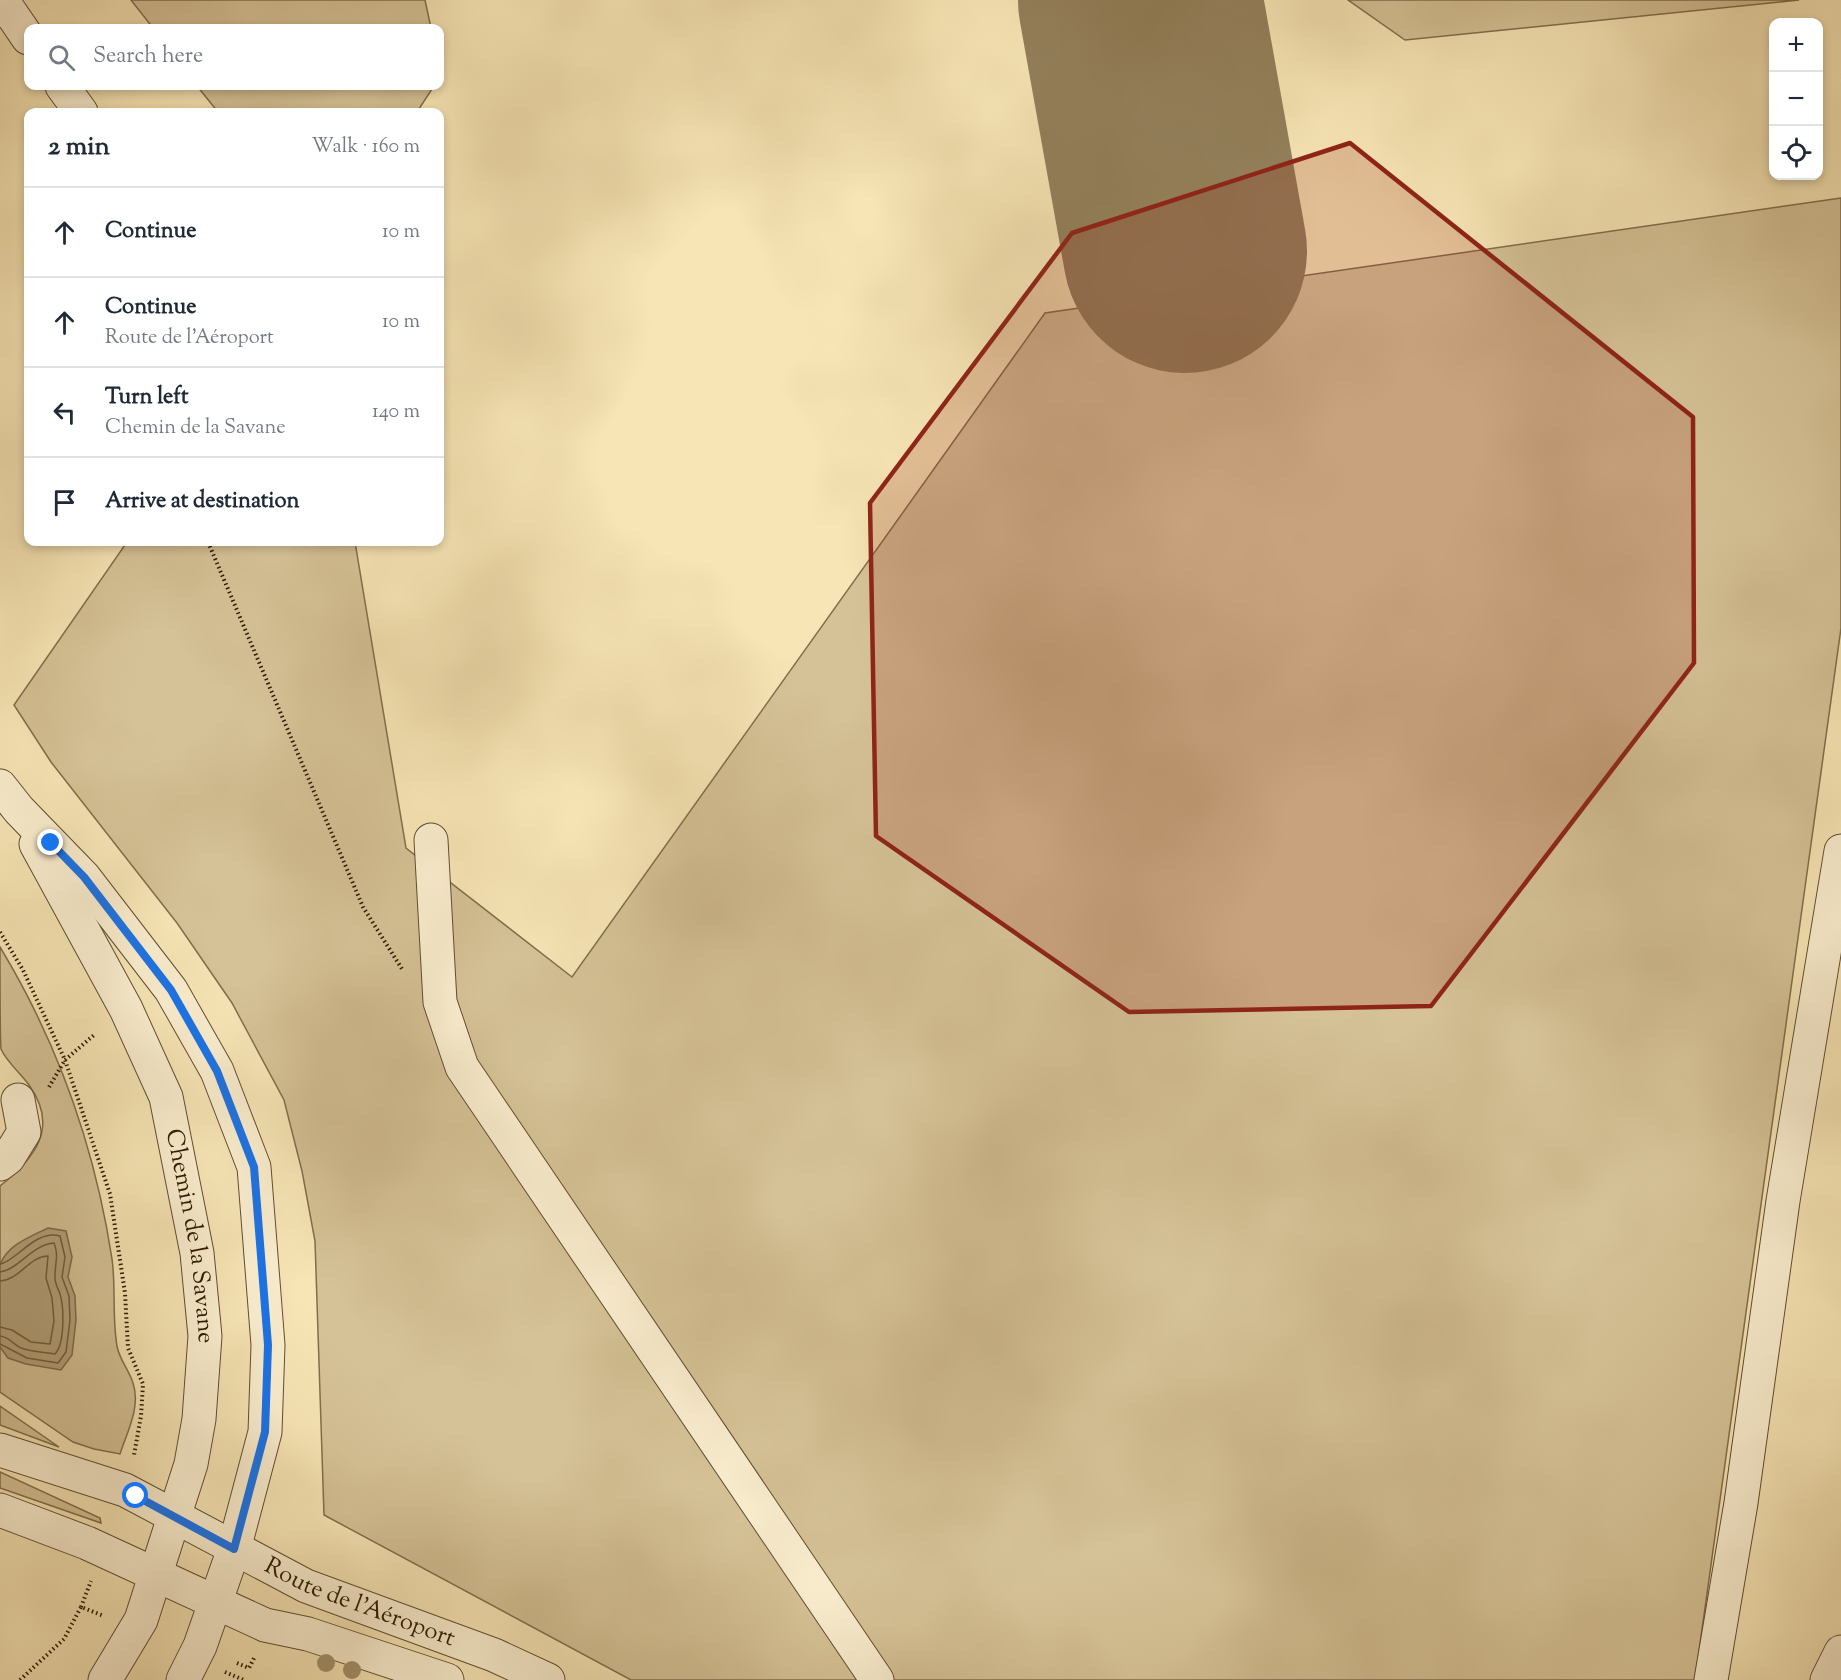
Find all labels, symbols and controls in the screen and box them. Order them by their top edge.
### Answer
map controls [1769,18,1823,180]
button: + [1769,18,1823,72]
search box [24,24,444,90]
icon: search [45,41,78,74]
text: Search here [93,41,203,73]
button: − [1769,72,1823,126]
button: locate [1769,126,1823,180]
text: 2 min [48,129,110,166]
text: Walk · 160 m [311,133,420,162]
icon: ahead [48,216,81,249]
text: Continue [105,216,196,248]
text: 10 m [382,218,420,247]
text: Continue [105,292,196,324]
icon: ahead [48,306,81,339]
text: 10 m [382,308,420,337]
text: Route de l'Aéroport [105,324,274,353]
text: Turn left [105,382,188,414]
icon: left [48,396,81,429]
text: 140 m [372,398,420,427]
text: Chemin de la Savane [105,414,286,443]
icon: arrive [48,486,81,519]
text: Arrive at destination [105,486,300,518]
route end [37,829,63,855]
street label: Chemin de la Savane [156,1126,222,1345]
route start [122,1482,148,1508]
street label: Route de l'Aéroport [258,1550,460,1656]

